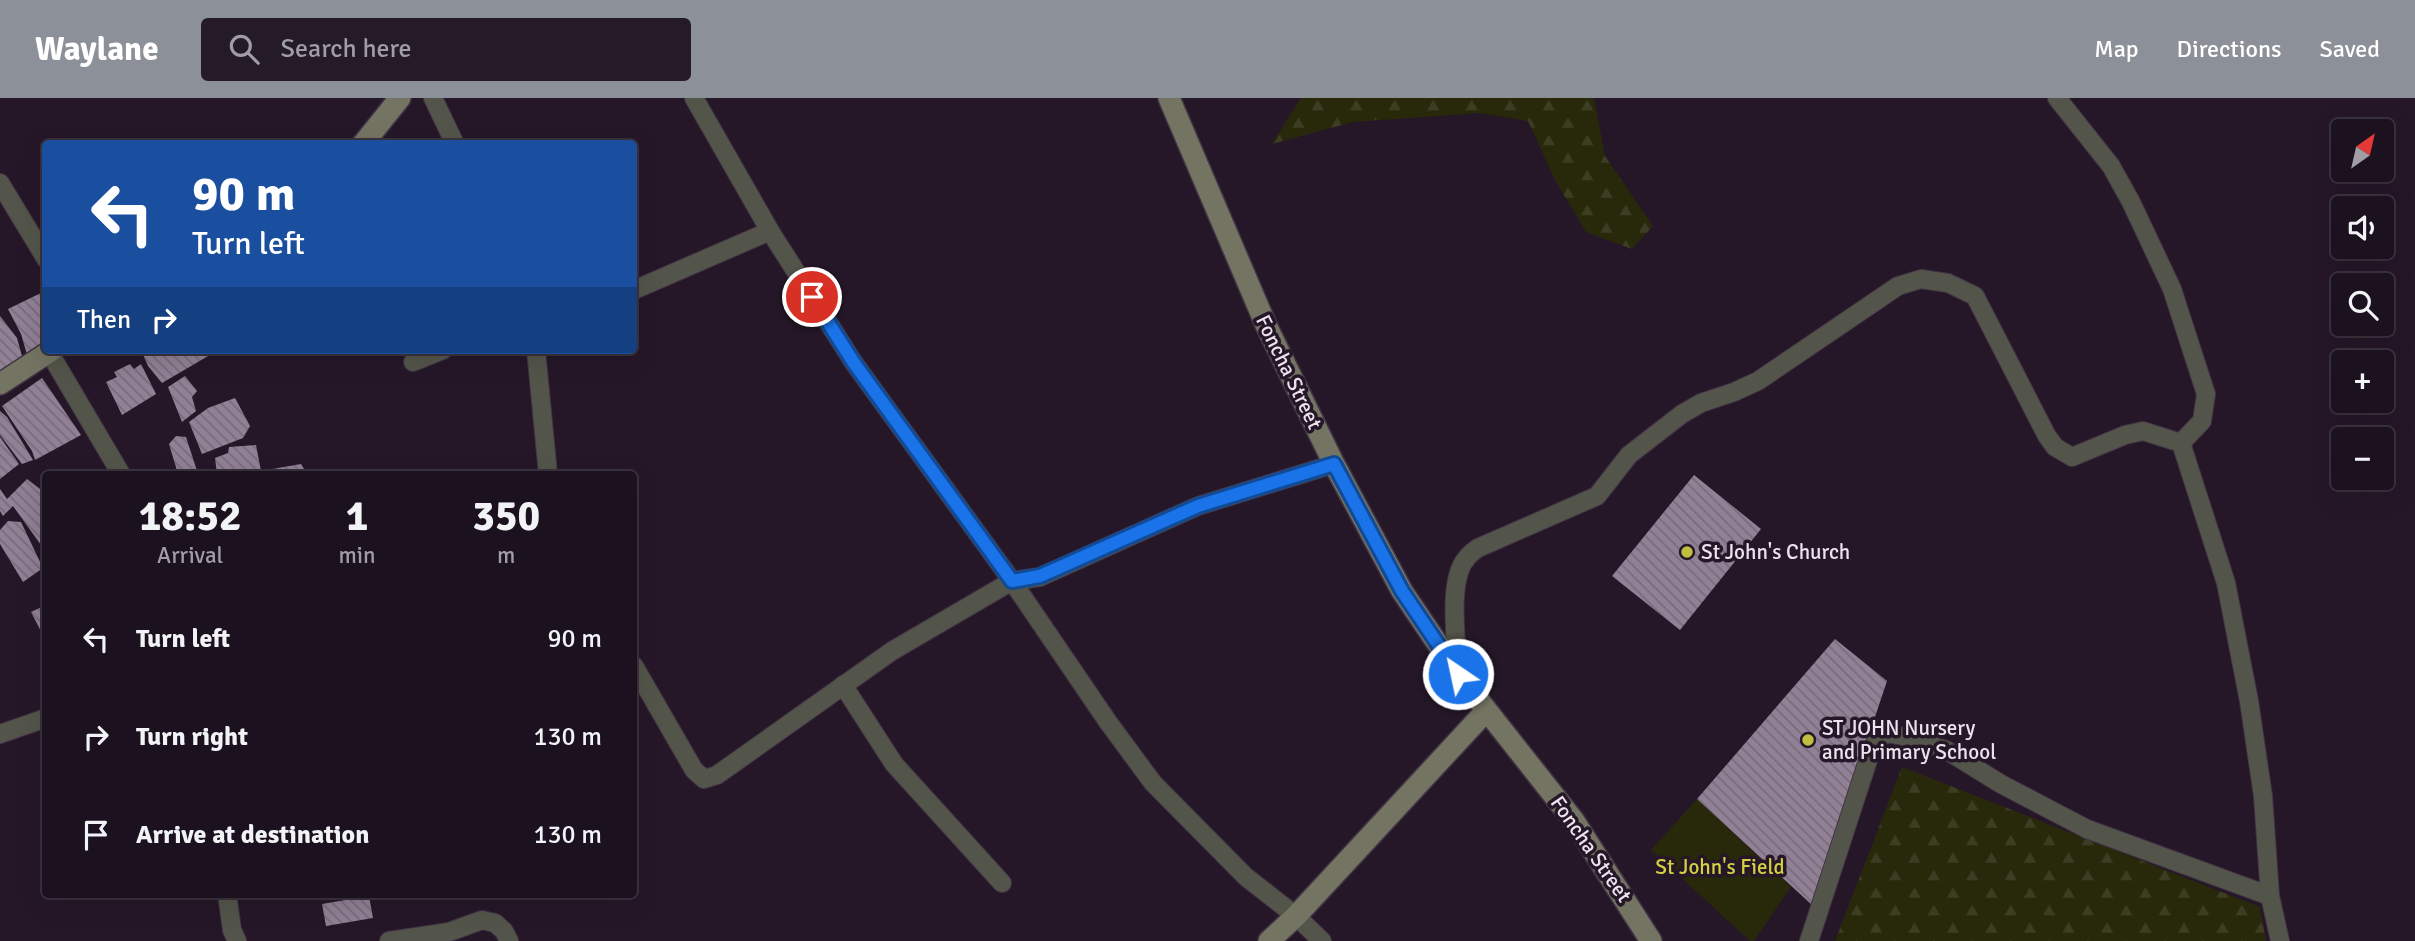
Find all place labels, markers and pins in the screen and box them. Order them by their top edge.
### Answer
pin [782,267,842,327]
place label: St John's Church [1701,539,1850,565]
marker: St John's Church [1679,544,1695,560]
place label: ST JOHN Nursery and Primary School [1822,715,1996,765]
marker: ST JOHN Nursery and Primary School [1800,732,1816,748]

